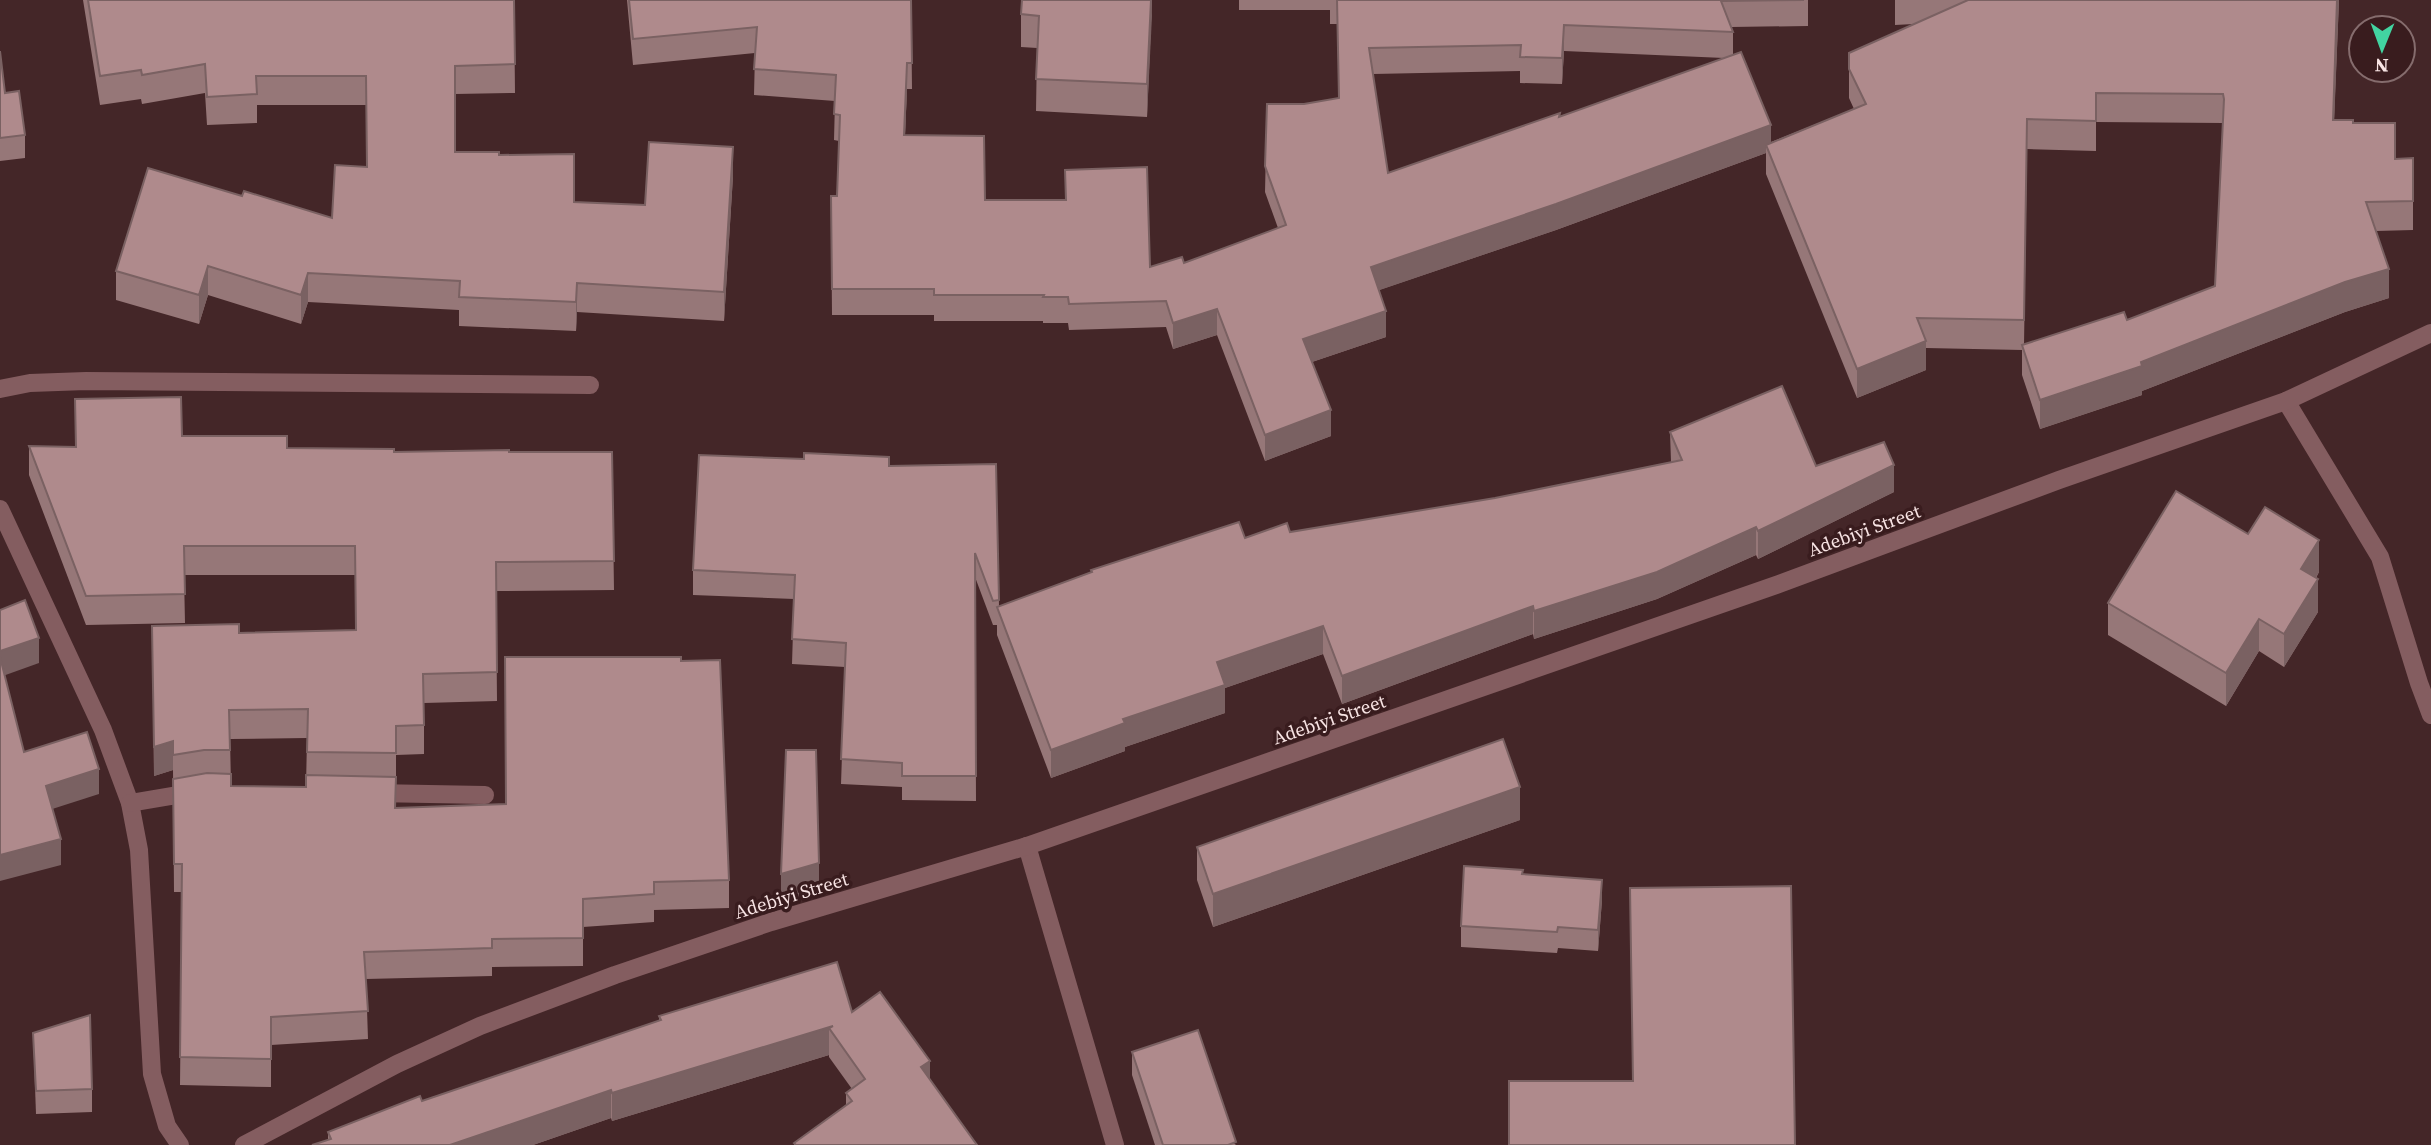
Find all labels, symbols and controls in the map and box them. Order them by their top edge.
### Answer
north arrow [2347,14,2417,84]
text: N [2374,53,2389,79]
street label: Adebiyi Street [1804,497,1925,562]
street label: Adebiyi Street [1269,687,1390,750]
street label: Adebiyi Street [731,865,852,925]

